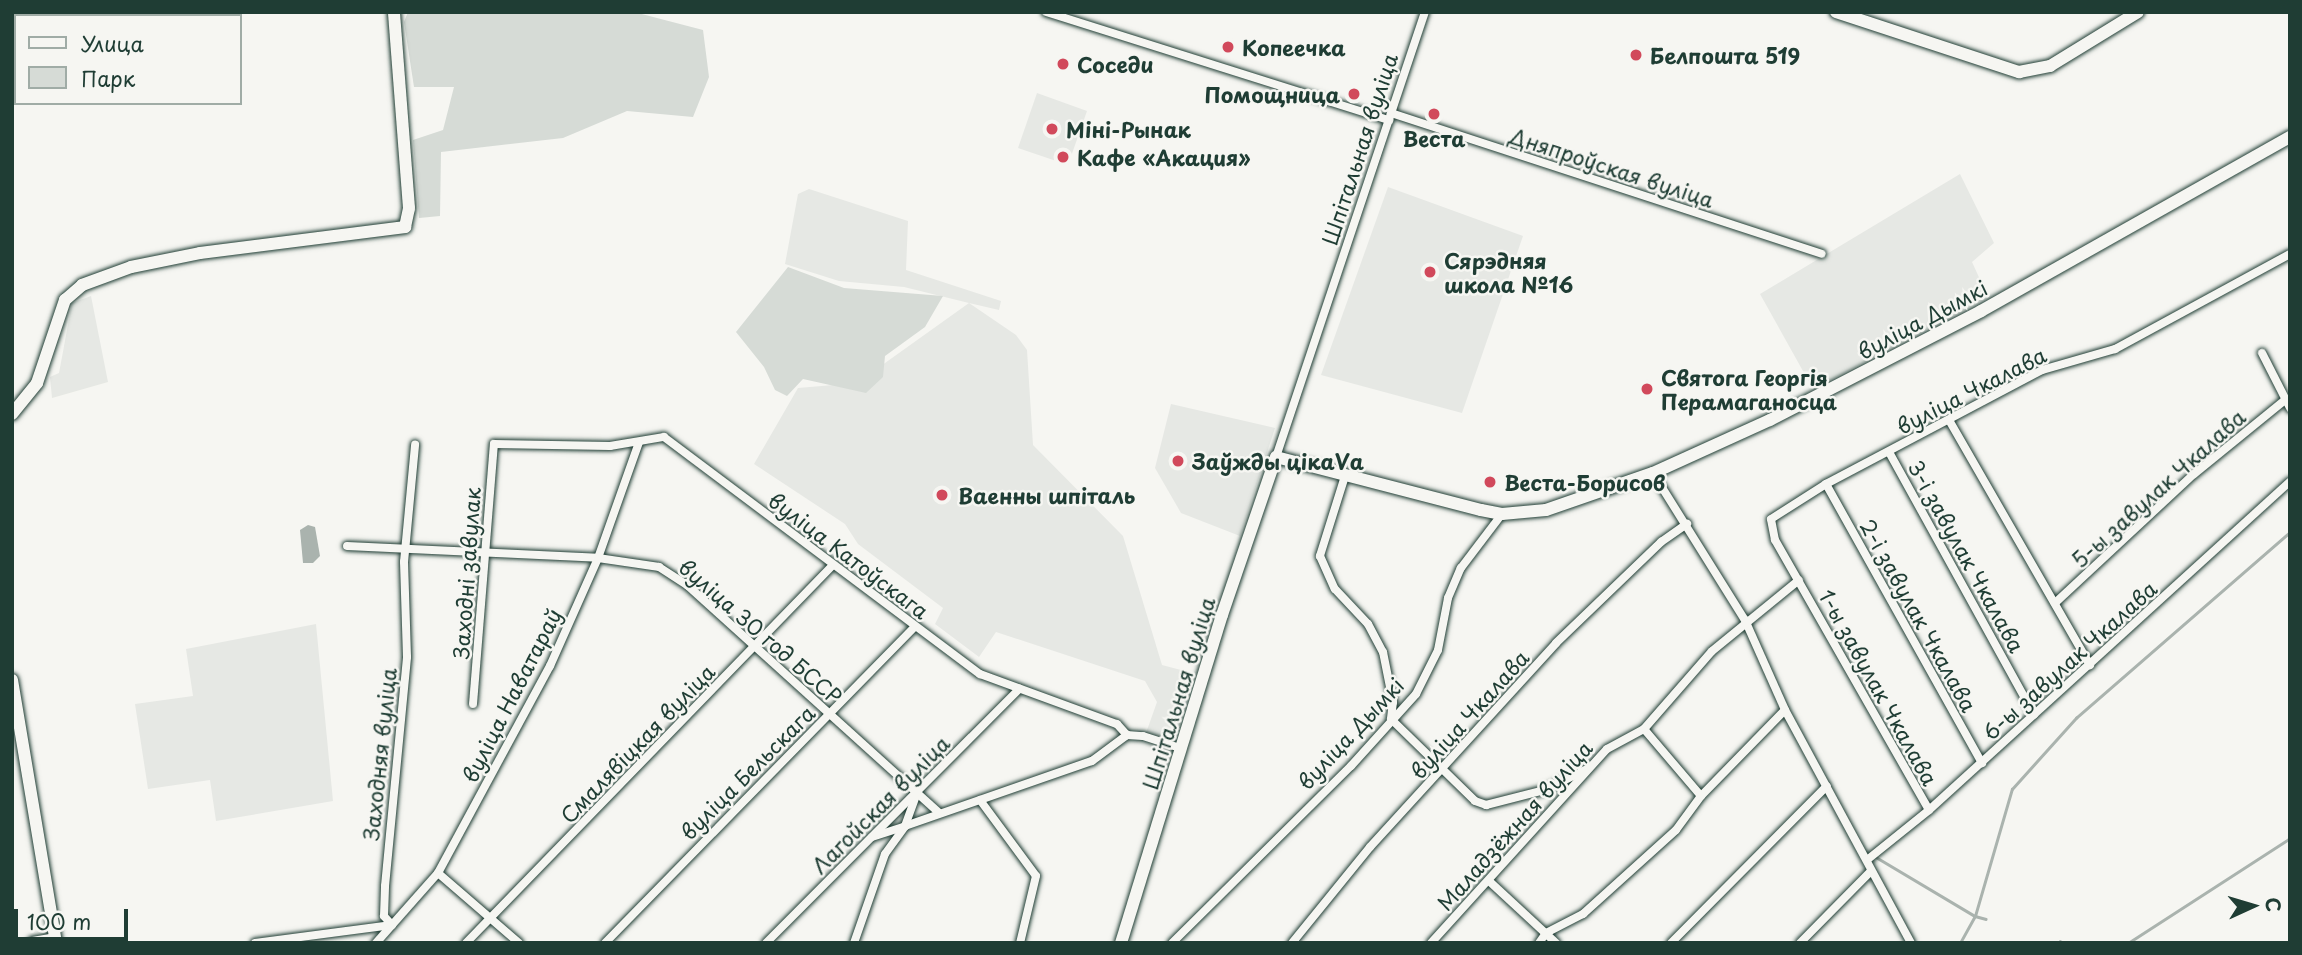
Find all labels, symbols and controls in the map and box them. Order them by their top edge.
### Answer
legend [14,14,242,105]
text: Улица [81,27,144,59]
place label: Копеечка [1242,34,1346,60]
marker: Копеечка [1220,39,1236,55]
place label: Белпошта 519 [1650,42,1801,68]
marker: Белпошта 519 [1628,47,1644,63]
street label: Шпітальная вуліца [1316,50,1402,248]
place label: Соседи [1077,51,1154,77]
marker: Соседи [1055,56,1071,72]
text: Парк [81,62,135,94]
place label: Помощница [1205,81,1340,107]
marker: Помощница [1346,86,1362,102]
marker: Веста [1426,106,1442,122]
place label: Міні-Рынак [1066,116,1191,142]
marker: Міні-Рынак [1044,121,1060,137]
street label: Дняпроўская вуліца [1506,122,1718,212]
place label: Веста [1403,125,1465,151]
place label: Кафе «Акация» [1077,144,1250,170]
marker: Кафе «Акация» [1055,149,1071,165]
place label: Сярэдняя школа №16 [1444,247,1574,297]
marker: Сярэдняя школа №16 [1422,264,1438,280]
street label: вуліца Дымкі [1853,274,1991,364]
street label: вуліца Чкалава [1892,341,2050,439]
place label: Святога Георгія Перамаганосца [1661,364,1837,414]
marker: Святога Георгія Перамаганосца [1639,381,1655,397]
street label: 5-ы завулак Чкалава [2065,403,2251,573]
place label: Заўжды цікаVа [1192,448,1365,474]
marker: Заўжды цікаVа [1170,453,1186,469]
street label: 3-і завулак Чкалава [1903,455,2031,657]
place label: Веста-Борисов [1504,469,1665,495]
marker: Веста-Борисов [1482,474,1498,490]
place label: Ваенны шпіталь [958,482,1137,508]
marker: Ваенны шпіталь [932,485,952,505]
street label: Заходні завулак [447,486,485,660]
street label: вуліца Катоўскага [764,487,934,623]
street label: 2-і завулак Чкалава [1855,513,1983,717]
street label: вуліца 30 год БССР [674,553,848,709]
street label: 6-ы завулак Чкалава [1976,574,2162,746]
street label: 1-ы завулак Чкалава [1814,583,1944,791]
street label: Шпітальная вуліца [1137,593,1219,793]
street label: вуліца Наватараў [456,604,566,786]
street label: вуліца Чкалава [1404,644,1534,784]
street label: Смалявіцкая вуліца [554,658,720,828]
street label: Заходняя вуліца [357,666,401,842]
street label: вуліца Дымкі [1292,672,1408,794]
street label: вуліца Бельскага [675,700,819,844]
street label: Лагойская вуліца [806,730,954,878]
street label: Маладзёжная вуліца [1431,735,1597,915]
north arrow [2218,871,2288,941]
scale bar [18,895,131,939]
text: С [2259,896,2288,913]
text: 100 m [27,905,91,937]

